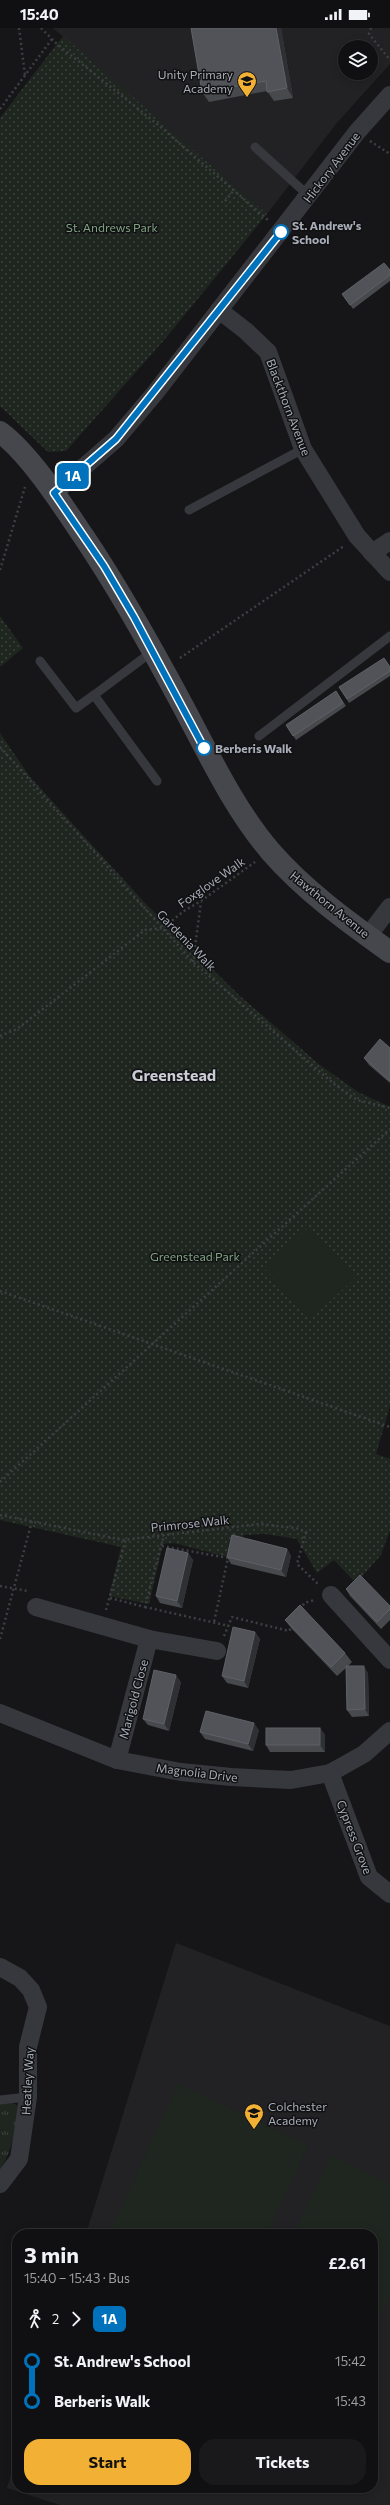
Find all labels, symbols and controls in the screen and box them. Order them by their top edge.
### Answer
text: 15:40 [20,5,59,23]
map controls [338,40,378,80]
button: layers [338,40,378,80]
place label: Unity Primary Academy [158,67,233,95]
school or university icon: Unity Primary Academy [236,70,258,98]
street label: Hickory Avenue [300,129,362,205]
place label: St. Andrew's School [292,218,362,246]
park label: St. Andrews Park [66,220,159,234]
marker: St. Andrew's School [273,224,289,240]
street label: Blackthorn Avenue [264,357,314,457]
line badge: 1A [55,463,91,489]
text: 1A [65,467,81,484]
marker: Berberis Walk [196,740,212,756]
place label: Berberis Walk [215,741,292,755]
street label: Foxglove Walk [175,853,248,910]
street label: Hawthorn Avenue [288,868,372,940]
street label: Gardenia Walk [155,907,220,974]
district label: Greenstead [132,1065,216,1084]
park label: Greenstead Park [150,1249,241,1263]
street label: Primrose Walk [150,1512,231,1534]
street label: Marigold Close [116,1658,150,1740]
street label: Magnolia Drive [155,1760,239,1784]
street label: Cypress Grove [334,1798,376,1876]
street label: Heatley Way [18,2047,36,2115]
place label: Colchester Academy [268,2099,327,2127]
school or university icon: Colchester Academy [243,2102,265,2130]
text: 3 min [24,2241,79,2268]
text: £2.61 [329,2254,366,2272]
text: 15:40 – 15:43 · Bus [24,2270,130,2286]
icon: walk [24,2308,46,2330]
icon: forward [65,2308,87,2330]
text: 1A [101,2310,118,2327]
text: 2 [52,2311,59,2327]
text: St. Andrew's School [54,2352,191,2370]
text: 15:42 [335,2353,366,2369]
text: Berberis Walk [54,2392,150,2410]
text: 15:43 [335,2393,366,2409]
button: Start [24,2439,191,2485]
button: Tickets [199,2439,366,2485]

